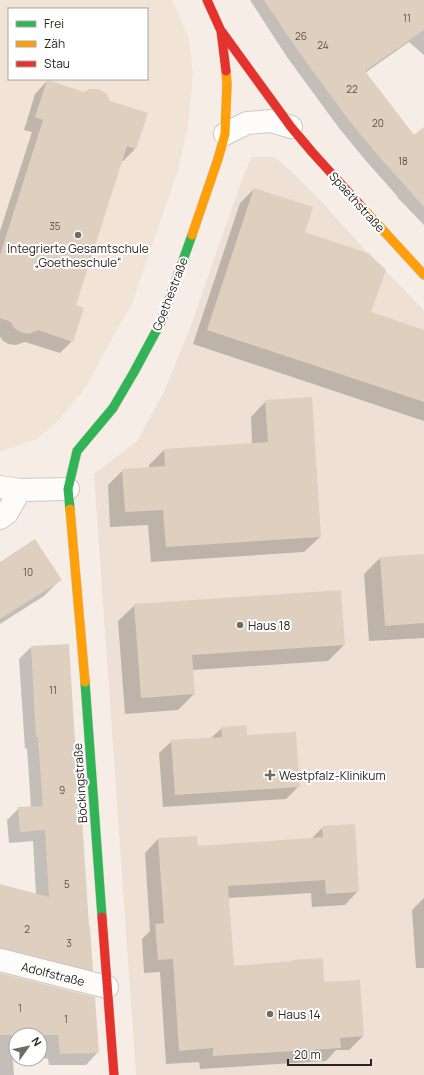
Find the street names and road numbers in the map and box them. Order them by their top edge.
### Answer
street label: Spaethstraße [325,168,389,236]
street label: Goethestraße [148,255,192,333]
street label: Böckingstraße [69,742,91,824]
street label: Adolfstraße [19,958,87,990]

